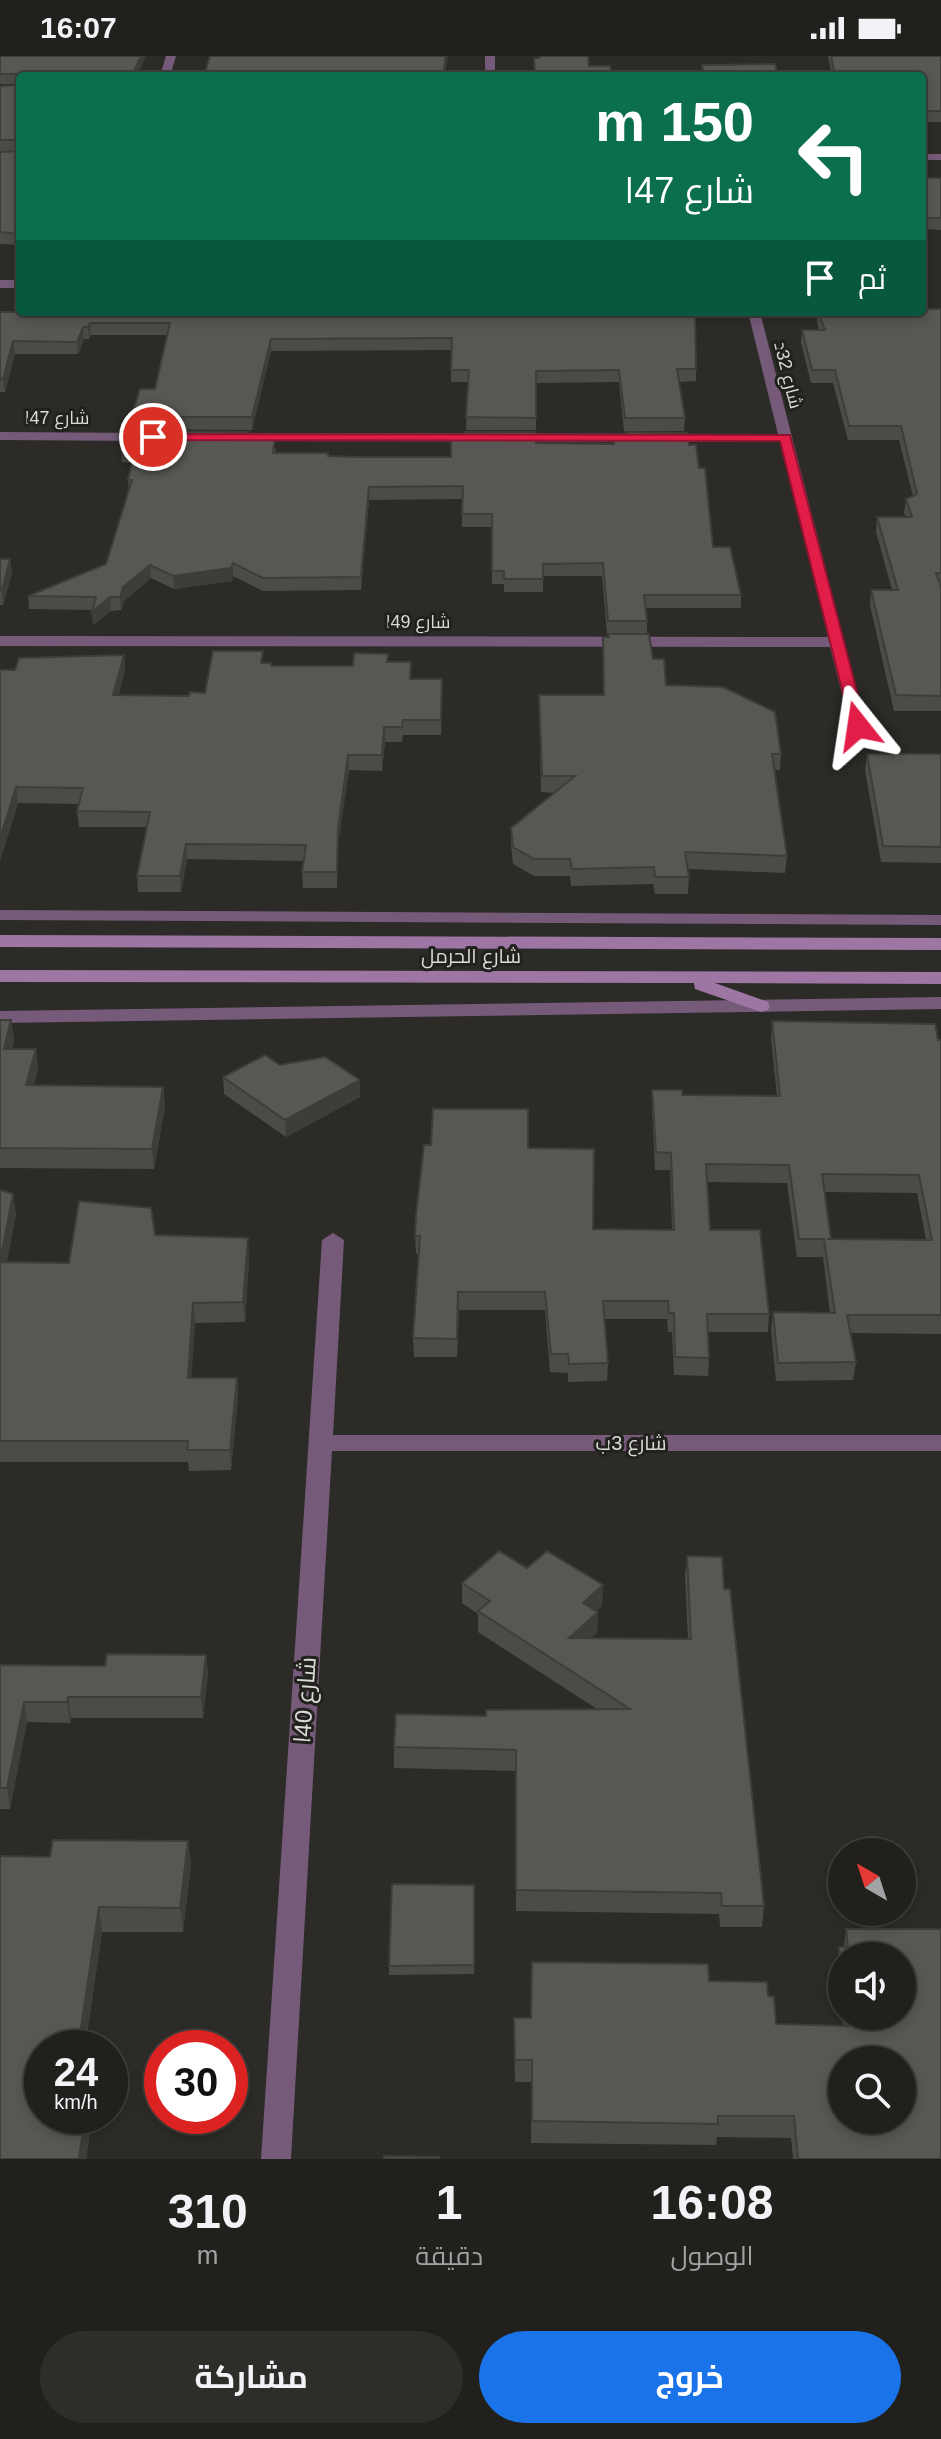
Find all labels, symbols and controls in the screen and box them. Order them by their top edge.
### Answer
text: 16:07 [40,11,117,44]
text: 150 m [595,90,754,153]
icon: left [782,104,886,208]
text: شارع 47ا [625,170,754,211]
icon: arrive [798,256,842,300]
text: ثم [858,262,886,295]
street label: شارع 32د [768,339,806,411]
pin [119,403,187,471]
street label: شارع 47ا [25,408,89,430]
icon: arrive [131,415,175,459]
street label: شارع 49ا [386,612,450,634]
position arrow [816,684,900,768]
street label: شارع الحرمل [421,945,521,970]
street label: شارع 3ب [595,1432,667,1457]
street label: شارع 40ا [288,1656,324,1744]
north arrow [828,1838,916,1926]
map controls [828,1838,916,2134]
button: sound [828,1942,916,2030]
speed limit sign: 30 [144,2030,248,2134]
button: search [828,2046,916,2134]
text: 24 [54,2050,98,2094]
text: km/h [54,2091,98,2113]
text: 1 [436,2176,463,2229]
text: 16:08 [651,2176,773,2229]
text: 310 [168,2185,248,2238]
text: m [197,2240,219,2270]
text: دقيقة [415,2241,483,2271]
text: الوصول [671,2241,753,2271]
button: مشاركة [40,2331,463,2423]
button: خروج [479,2331,901,2423]

